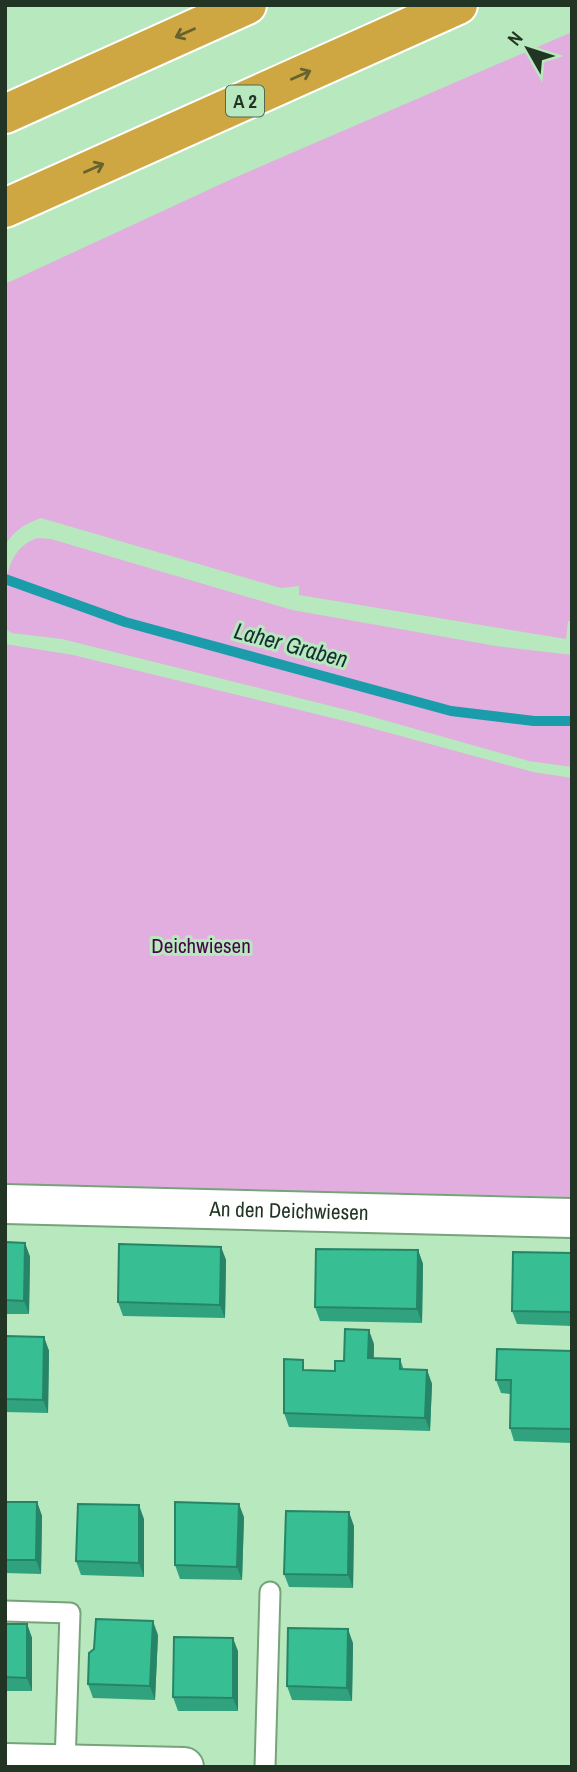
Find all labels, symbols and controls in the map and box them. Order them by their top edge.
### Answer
north arrow [493,14,563,84]
text: N [501,26,528,51]
one-way arrow [175,27,196,40]
one-way arrow [290,68,312,81]
road number: A 2 [226,86,264,116]
one-way arrow [83,161,104,174]
water label: Laher Graben [231,614,351,675]
park label: Deichwiesen [151,931,251,960]
street label: An den Deichwiesen [208,1194,369,1227]

